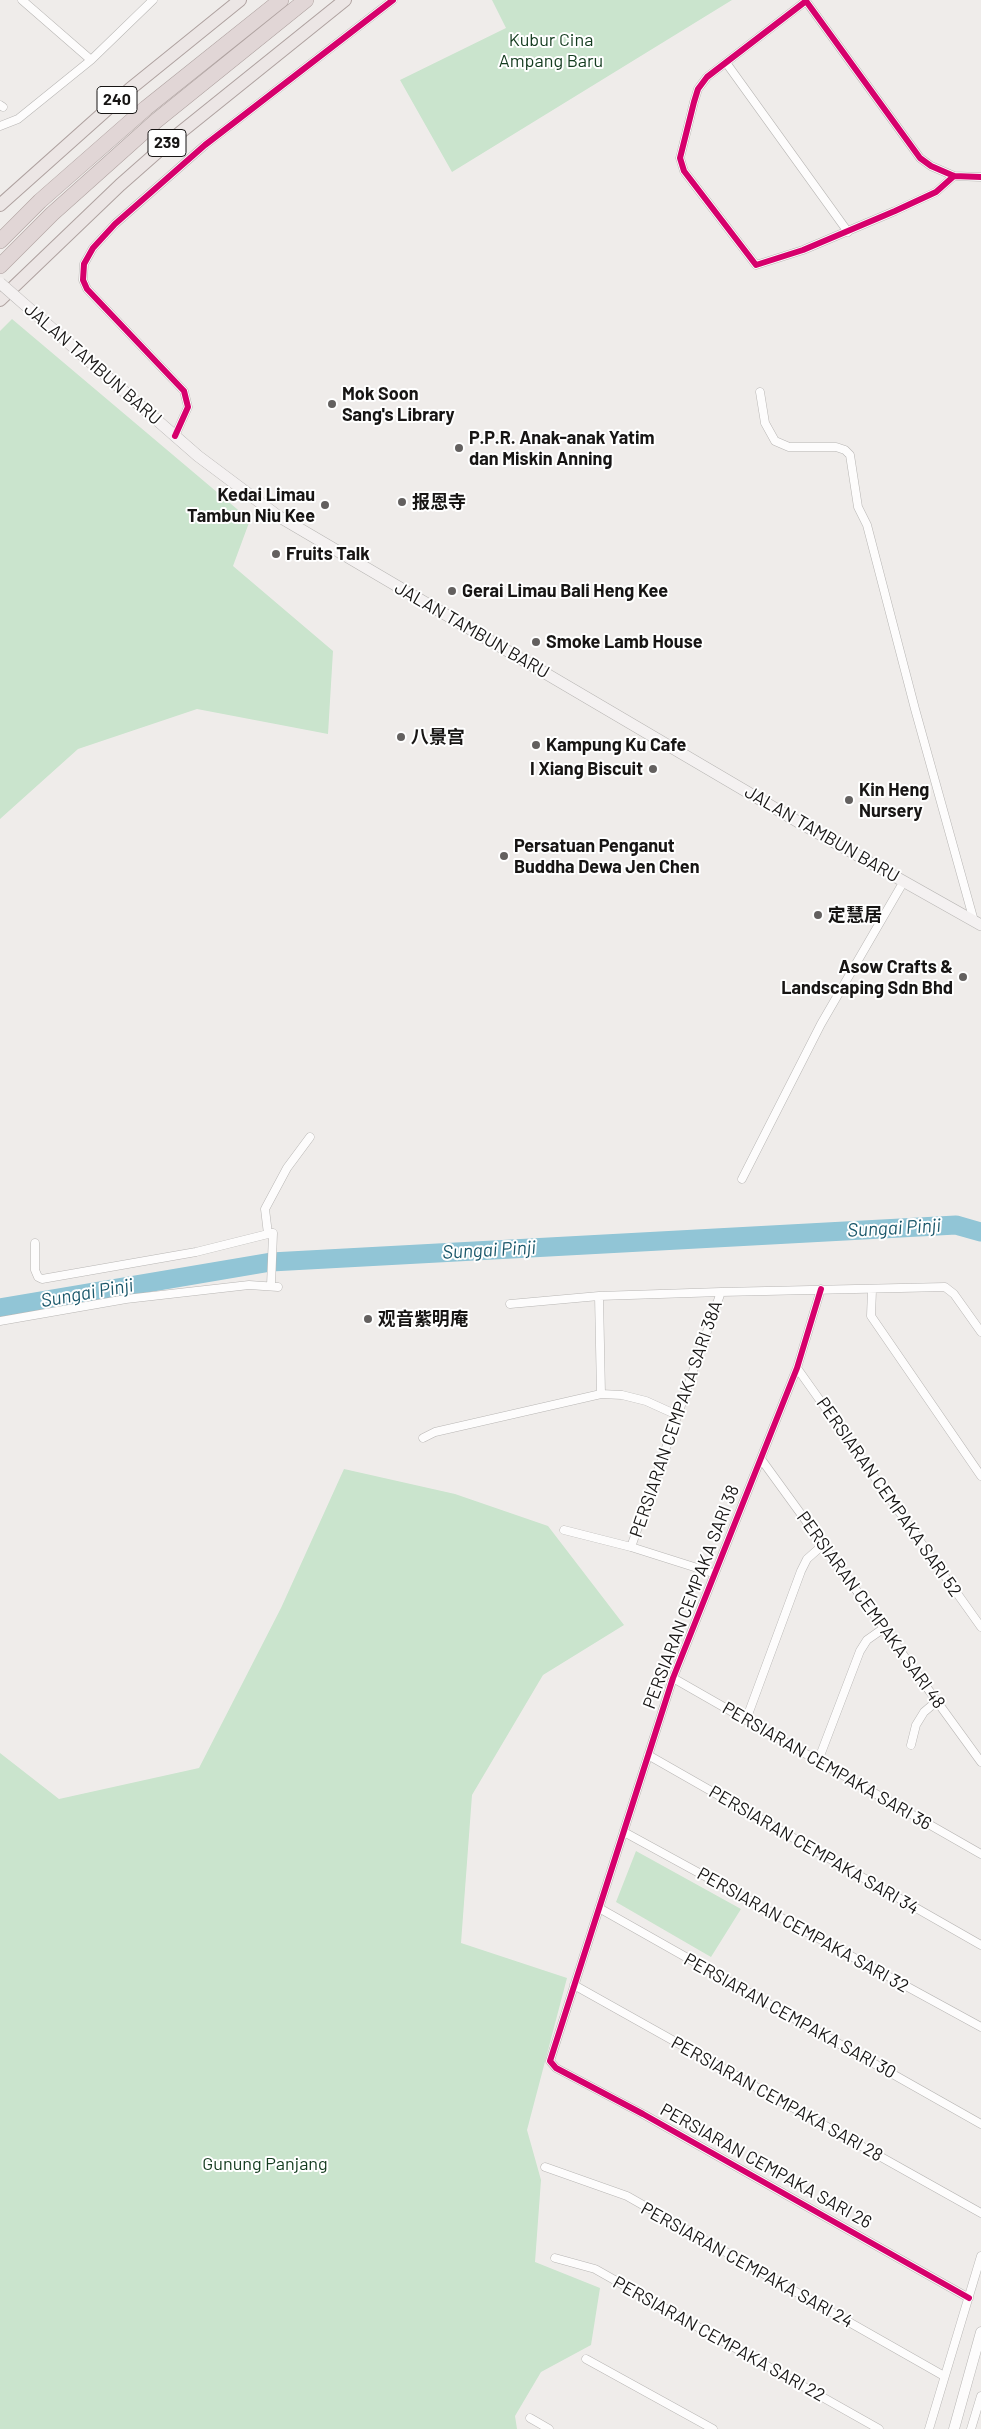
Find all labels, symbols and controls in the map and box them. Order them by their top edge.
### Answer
park label: Kubur Cina Ampang Baru [499,29,603,72]
road number: 240 [97,86,137,114]
road number: 239 [148,130,186,156]
street label: JALAN TAMBUN BARU [20,298,166,430]
place label: Mok Soon Sang's Library [342,383,455,426]
marker: Mok Soon Sang's Library [326,398,338,410]
place label: P.P.R. Anak-anak Yatim dan Miskin Anning [469,427,655,469]
marker: P.P.R. Anak-anak Yatim dan Miskin Anning [453,442,465,454]
place label: Kedai Limau Tambun Niu Kee [187,484,315,526]
place label: 报恩寺 [412,491,466,513]
marker: 报恩寺 [396,496,408,508]
marker: Kedai Limau Tambun Niu Kee [319,499,331,511]
place label: Fruits Talk [286,543,370,565]
marker: Fruits Talk [270,548,282,560]
street label: JALAN TAMBUN BARU [391,577,553,683]
place label: Gerai Limau Bali Heng Kee [462,580,668,602]
marker: Gerai Limau Bali Heng Kee [446,585,458,597]
place label: Smoke Lamb House [546,631,703,653]
marker: Smoke Lamb House [530,636,542,648]
place label: 八景宫 [411,726,465,748]
marker: 八景宫 [395,731,407,743]
place label: Kampung Ku Cafe [546,734,686,756]
marker: Kampung Ku Cafe [530,739,542,751]
place label: I Xiang Biscuit [530,758,643,780]
marker: I Xiang Biscuit [647,763,659,775]
place label: Kin Heng Nursery [859,779,929,822]
street label: JALAN TAMBUN BARU [741,781,903,887]
marker: Kin Heng Nursery [843,794,855,806]
place label: Persatuan Penganut Buddha Dewa Jen Chen [514,835,700,878]
marker: Persatuan Penganut Buddha Dewa Jen Chen [498,850,510,862]
place label: 定慧居 [828,904,882,926]
marker: 定慧居 [812,909,824,921]
place label: Asow Crafts & Landscaping Sdn Bhd [781,956,953,999]
marker: Asow Crafts & Landscaping Sdn Bhd [957,971,969,983]
water label: Sungai Pinji [847,1214,941,1242]
water label: Sungai Pinji [442,1236,536,1264]
water label: Sungai Pinji [39,1274,135,1312]
street label: PERSIARAN CEMPAKA SARI 38A [625,1298,727,1540]
place label: 观音紫明庵 [378,1308,468,1330]
marker: 观音紫明庵 [362,1313,374,1325]
street label: PERSIARAN CEMPAKA SARI 52 [812,1393,966,1601]
street label: PERSIARAN CEMPAKA SARI 38 [638,1482,744,1712]
street label: PERSIARAN CEMPAKA SARI 48 [792,1507,950,1713]
street label: PERSIARAN CEMPAKA SARI 36 [718,1697,936,1835]
street label: PERSIARAN CEMPAKA SARI 34 [705,1781,923,1919]
street label: PERSIARAN CEMPAKA SARI 32 [693,1863,913,1997]
street label: PERSIARAN CEMPAKA SARI 30 [680,1949,900,2083]
street label: PERSIARAN CEMPAKA SARI 28 [667,2032,887,2166]
street label: PERSIARAN CEMPAKA SARI 26 [656,2099,876,2233]
park label: Gunung Panjang [202,2153,328,2175]
street label: PERSIARAN CEMPAKA SARI 24 [637,2198,857,2332]
street label: PERSIARAN CEMPAKA SARI 22 [609,2272,829,2406]

